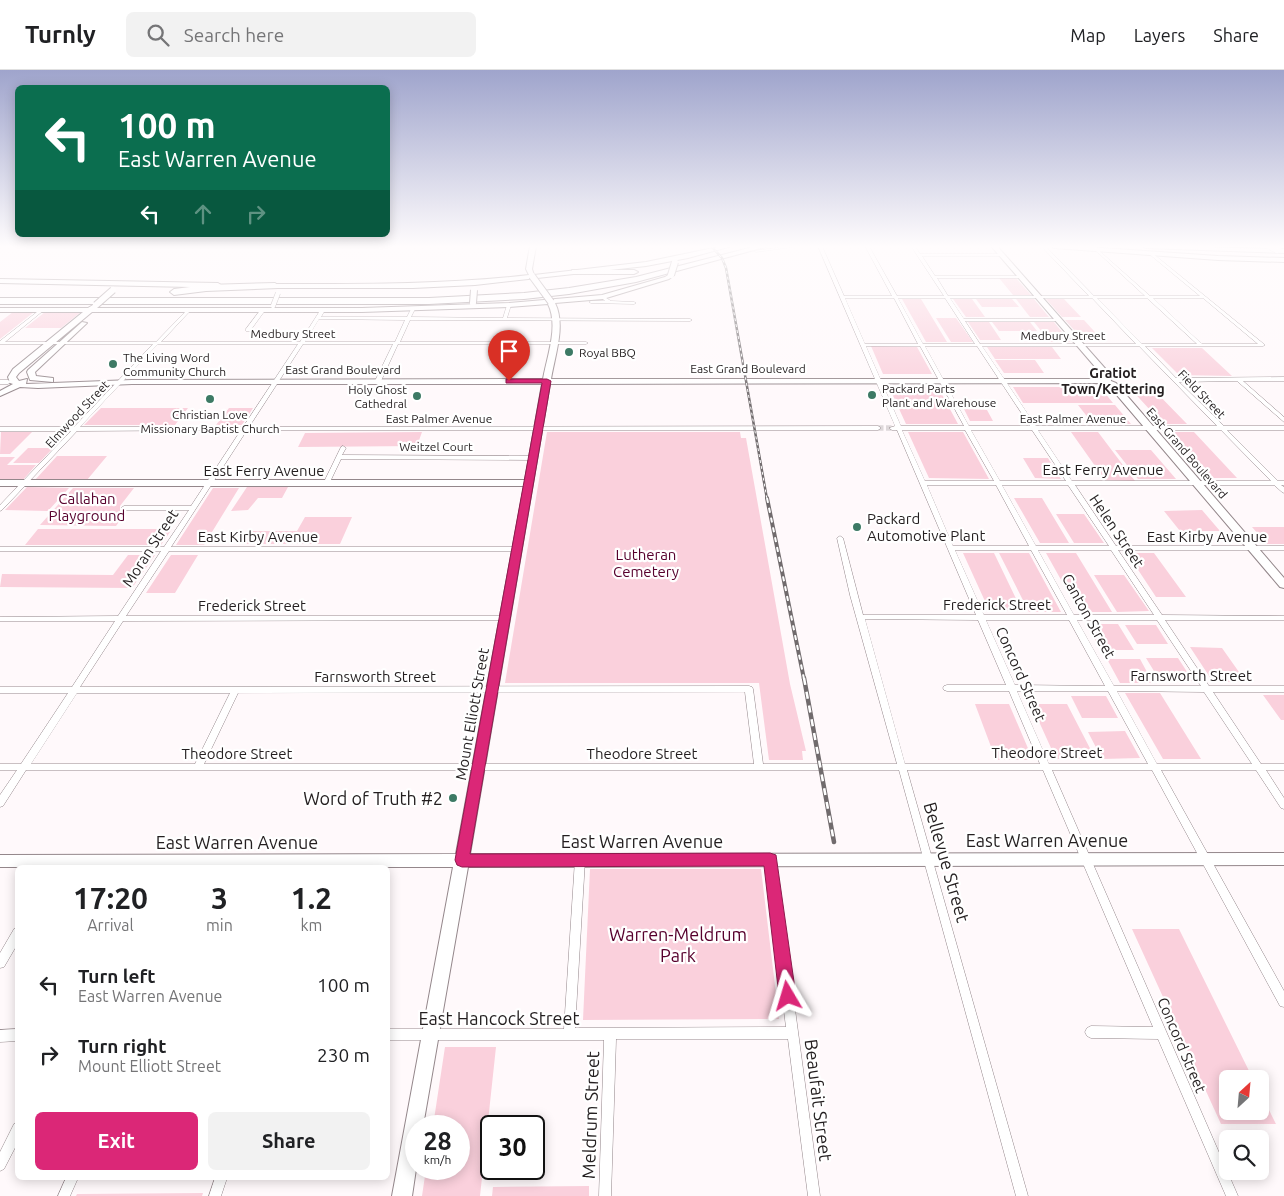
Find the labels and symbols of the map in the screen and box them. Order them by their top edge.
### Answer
street label: Medbury Street [251,327,336,340]
street label: Medbury Street [1021,329,1106,342]
pin [488,330,530,381]
marker: Royal BBQ [563,346,575,358]
place label: Royal BBQ [579,346,636,359]
place label: The Living Word Community Church [123,351,226,378]
marker: The Living Word Community Church [107,358,119,370]
street label: East Grand Boulevard [690,362,806,375]
street label: East Grand Boulevard [285,363,401,376]
district label: Gratiot Town/Kettering [1061,365,1165,397]
street label: Field Street [1176,367,1228,421]
street label: Elmwood Street [43,378,112,450]
place label: Packard Parts Plant and Warehouse [882,382,996,409]
place label: Holy Ghost Cathedral [348,383,407,410]
marker: Packard Parts Plant and Warehouse [866,389,878,401]
marker: Holy Ghost Cathedral [411,390,423,402]
marker: Christian Love Missionary Baptist Church [204,393,216,405]
street label: East Grand Boulevard [1144,405,1230,501]
place label: Christian Love Missionary Baptist Church [140,408,280,435]
street label: East Palmer Avenue [386,412,492,425]
street label: East Palmer Avenue [1020,412,1126,425]
street label: Weitzel Court [399,440,473,453]
street label: East Ferry Avenue [1042,461,1164,478]
street label: East Ferry Avenue [203,462,325,479]
park label: Callahan Playground [49,490,125,524]
street label: Helen Street [1086,491,1148,571]
street label: Moran Street [119,506,181,590]
place label: Packard Automotive Plant [867,510,985,544]
marker: Packard Automotive Plant [851,521,863,533]
street label: East Kirby Avenue [198,528,318,545]
street label: East Kirby Avenue [1147,528,1267,545]
park label: Lutheran Cemetery [613,546,679,580]
street label: Canton Street [1059,571,1119,661]
street label: Frederick Street [943,596,1051,613]
street label: Frederick Street [198,597,306,614]
street label: Concord Street [992,624,1050,724]
street label: Mount Elliott Street [452,646,492,781]
street label: Farnsworth Street [1130,667,1252,684]
street label: Farnsworth Street [314,668,436,685]
street label: Theodore Street [992,744,1102,761]
street label: Theodore Street [182,745,292,762]
street label: Theodore Street [587,745,697,762]
place label: Word of Truth #2 [303,788,443,808]
marker: Word of Truth #2 [447,792,459,804]
street label: Bellevue Street [920,800,974,924]
street label: East Warren Avenue [966,830,1128,850]
street label: East Warren Avenue [561,831,723,851]
street label: East Warren Avenue [156,832,318,852]
park label: Warren-Meldrum Park [609,924,747,965]
position arrow [761,969,813,1021]
street label: Concord Street [1154,995,1210,1095]
street label: East Hancock Street [418,1008,580,1028]
street label: Beaufait Street [802,1038,836,1162]
street label: Meldrum Street [578,1051,602,1179]
north arrow [1219,1070,1269,1120]
speed limit sign: 30 [480,1115,545,1180]

